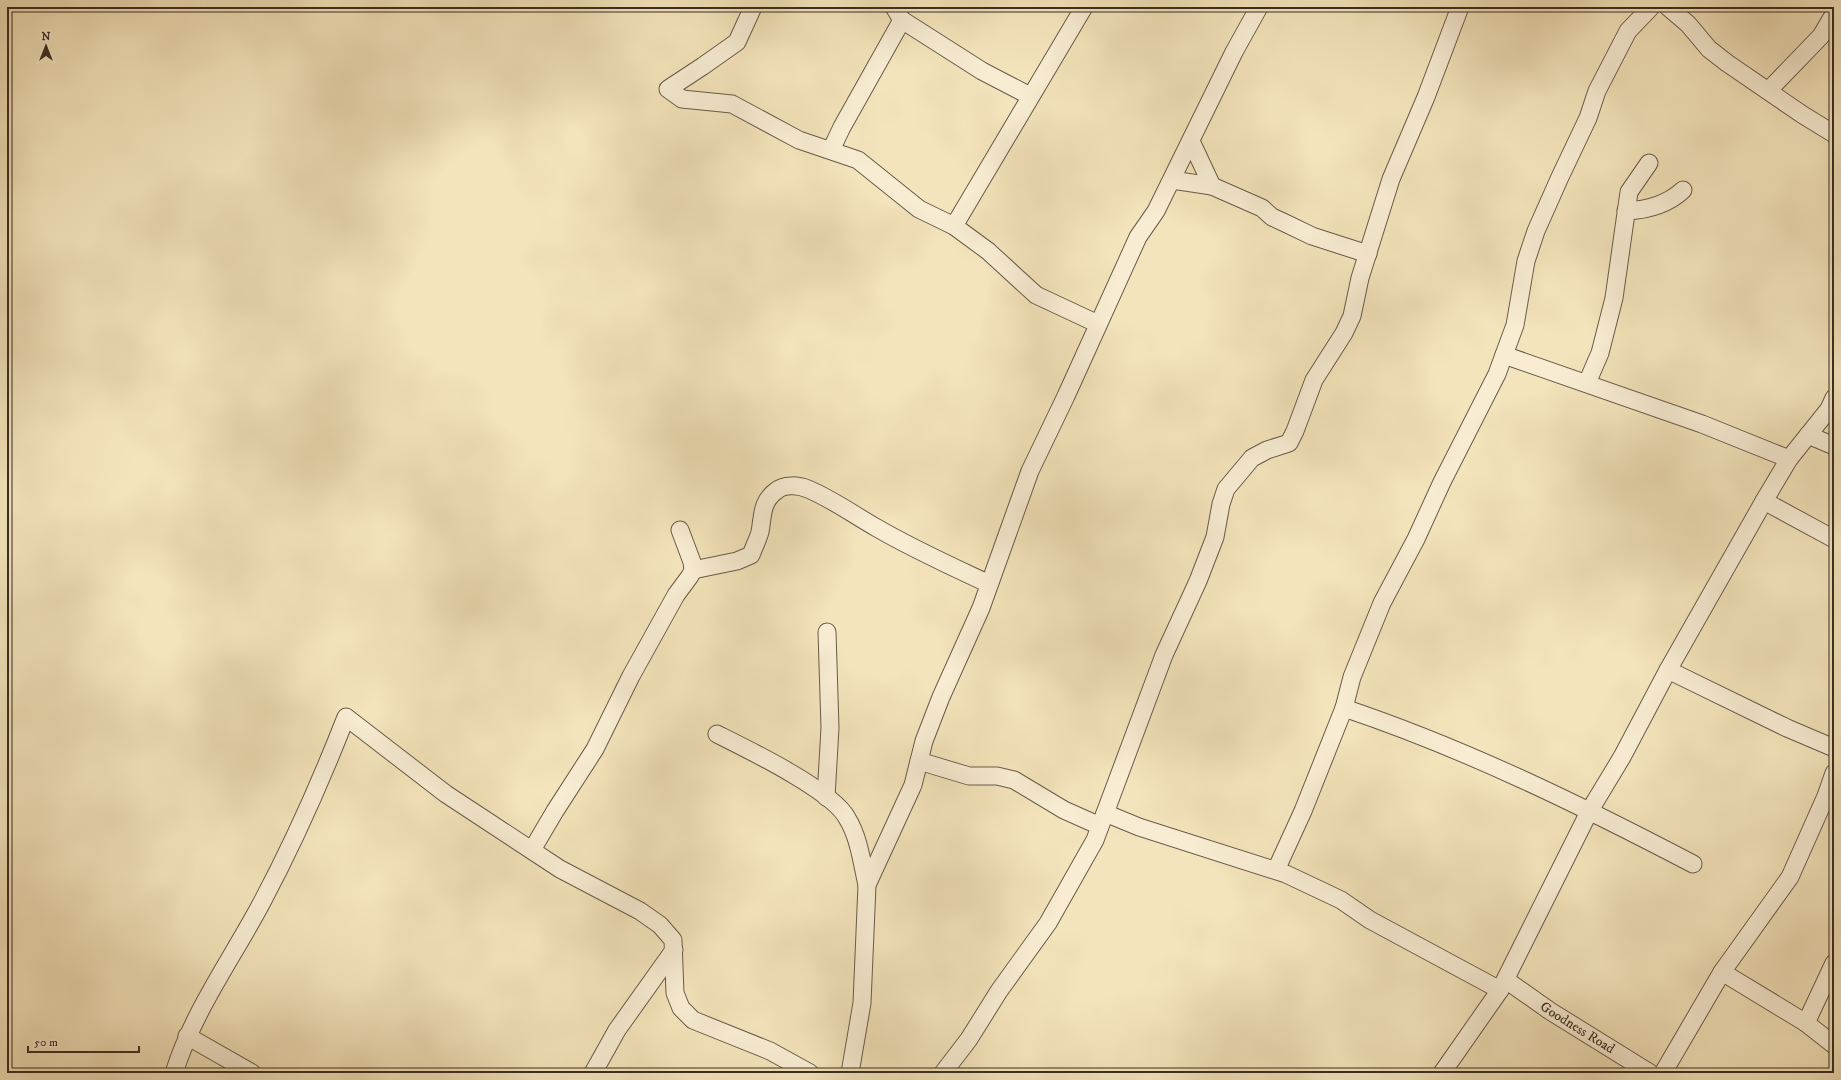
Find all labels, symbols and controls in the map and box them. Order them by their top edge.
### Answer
north arrow [26,26,66,66]
text: N [41,30,51,44]
street label: Goodness Road [1536,998,1618,1058]
scale bar [28,1028,139,1054]
text: 50 m [34,1035,58,1050]

